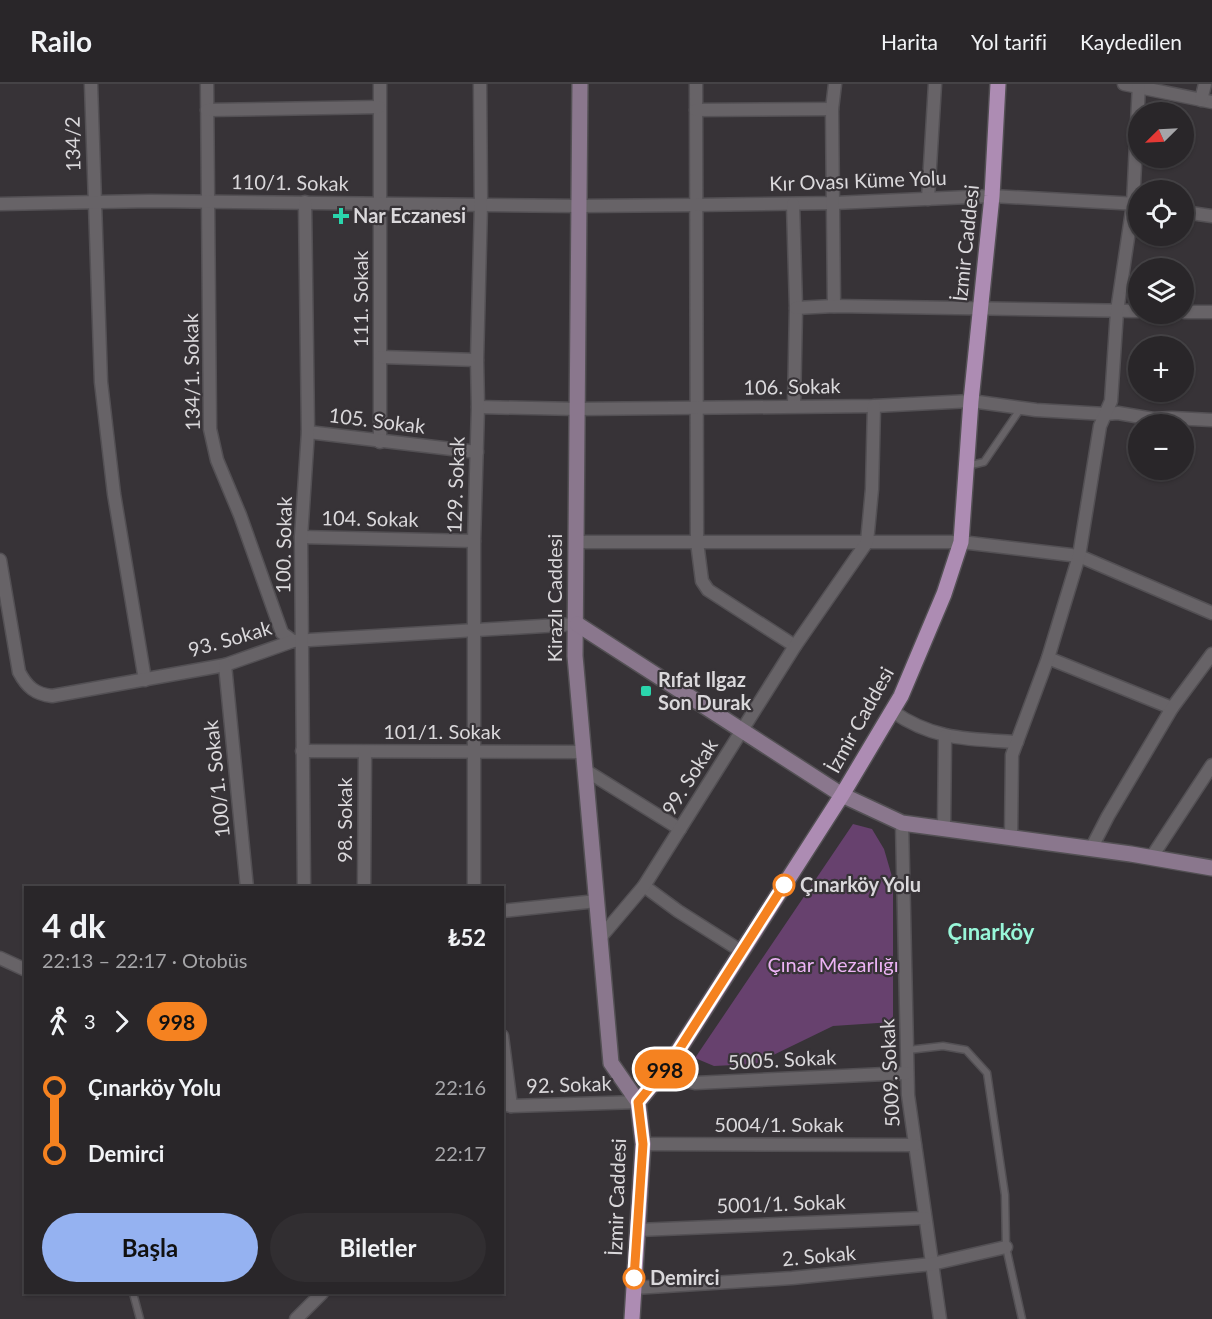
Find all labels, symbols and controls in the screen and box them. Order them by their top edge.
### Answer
text: Railo [30,24,92,58]
text: Harita [881,29,938,54]
text: Yol tarifi [971,29,1047,54]
text: Kaydedilen [1080,29,1182,54]
north arrow [1128,102,1194,168]
map controls [1128,102,1194,480]
street label: 134/2 [60,116,84,172]
street label: Kır Ovası Küme Yolu [769,165,947,195]
street label: 110/1. Sokak [231,169,350,195]
button: locate [1128,180,1194,246]
street label: İzmir Caddesi [947,183,983,303]
place label: Nar Eczanesi [353,203,466,227]
marker: Nar Eczanesi [334,209,348,223]
street label: 111. Sokak [348,250,372,348]
button: layers [1128,258,1194,324]
street label: 134/1. Sokak [178,312,204,431]
button: + [1128,336,1194,402]
street label: 106. Sokak [743,373,842,399]
street label: 105. Sokak [328,402,428,438]
button: − [1128,414,1194,480]
street label: 129. Sokak [441,435,469,534]
street label: 100. Sokak [270,495,296,594]
street label: 104. Sokak [321,505,420,531]
street label: Kirazlı Caddesi [542,534,566,662]
street label: 93. Sokak [185,614,275,661]
street label: İzmir Caddesi [820,662,898,777]
place label: Rıfat Ilgaz Son Durak [658,667,751,714]
marker: Rıfat Ilgaz Son Durak [639,684,653,698]
street label: 100/1. Sokak [198,719,234,839]
street label: 101/1. Sokak [383,719,502,743]
street label: 99. Sokak [656,733,722,819]
street label: 98. Sokak [332,776,356,863]
place label: Çınarköy Yolu [800,872,921,896]
marker: Çınarköy Yolu [773,874,795,896]
text: 4 dk [42,905,106,945]
district label: Çınarköy [948,918,1035,945]
text: ₺52 [448,924,486,951]
text: 22:13 – 22:17 · Otobüs [42,948,248,972]
park label: Çınar Mezarlığı [767,952,899,976]
icon: walk [42,1005,75,1038]
icon: forward [105,1005,138,1038]
text: 3 [84,1009,96,1033]
text: 998 [159,1009,195,1034]
street label: 5009. Sokak [874,1017,904,1128]
street label: 5005. Sokak [727,1044,838,1074]
line badge: 998 [630,1050,700,1088]
text: 998 [647,1057,683,1082]
street label: 92. Sokak [526,1070,613,1097]
text: Çınarköy Yolu [88,1074,221,1101]
text: 22:16 [435,1075,486,1099]
street label: 5004/1. Sokak [714,1112,844,1136]
street label: İzmir Caddesi [602,1138,630,1256]
text: Demirci [88,1140,164,1167]
text: 22:17 [435,1141,486,1165]
street label: 5001/1. Sokak [716,1189,847,1217]
button: Başla [42,1213,258,1282]
button: Biletler [270,1213,486,1282]
street label: 2. Sokak [781,1240,858,1270]
place label: Demirci [650,1265,719,1289]
marker: Demirci [623,1267,645,1289]

